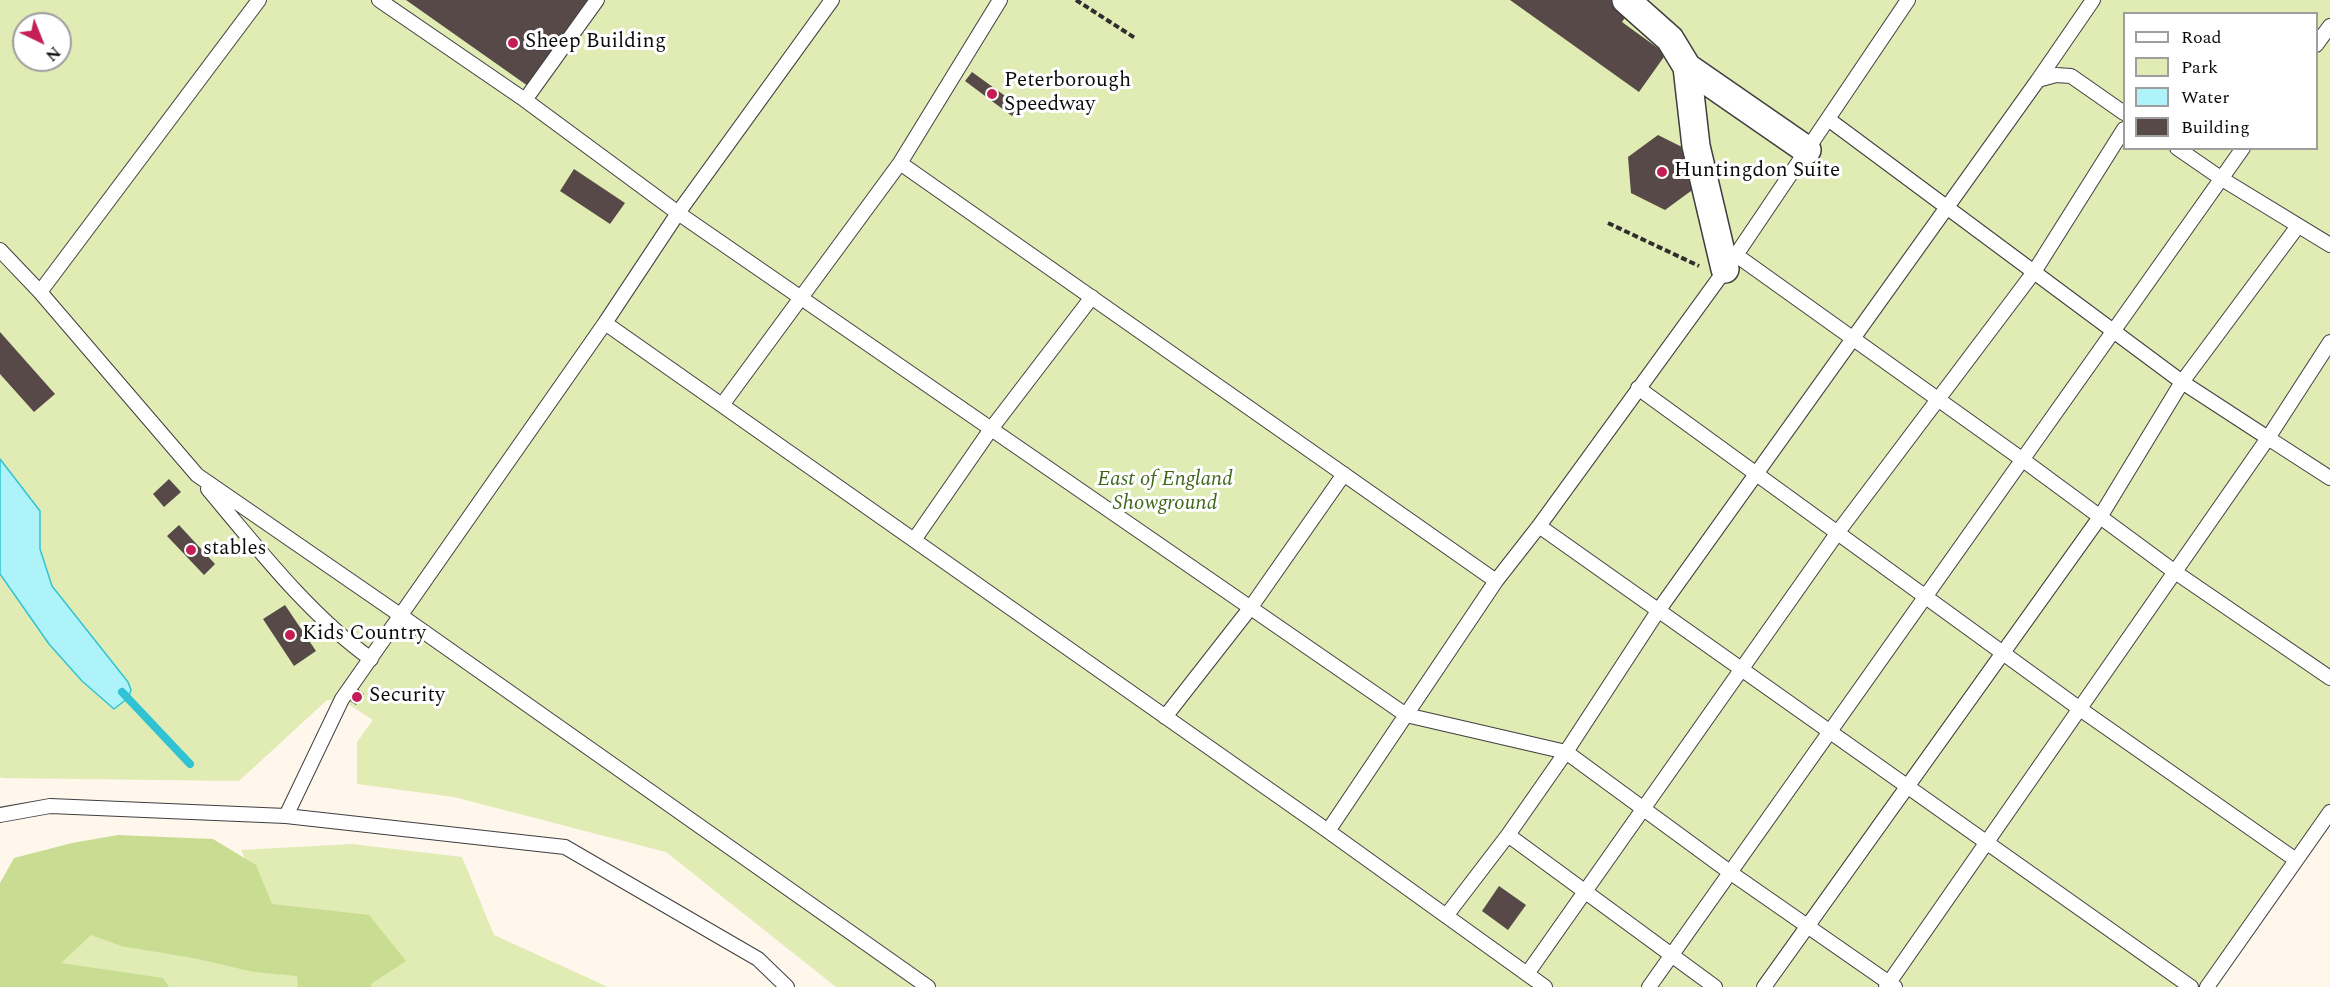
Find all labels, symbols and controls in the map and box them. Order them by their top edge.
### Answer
north arrow [12,12,72,72]
legend [2123,12,2318,150]
text: Road [2181,24,2222,51]
place label: Sheep Building [525,30,666,56]
marker: Sheep Building [506,36,520,50]
text: N [40,40,66,67]
text: Park [2181,54,2218,81]
place label: Peterborough Speedway [1004,69,1131,119]
text: Water [2181,84,2229,111]
marker: Peterborough Speedway [985,87,999,101]
text: Building [2181,114,2250,141]
place label: Huntingdon Suite [1674,159,1840,185]
marker: Huntingdon Suite [1655,165,1669,179]
park label: East of England Showground [1097,468,1233,518]
place label: stables [203,537,267,563]
marker: stables [184,543,198,557]
place label: Kids Country [302,622,426,648]
marker: Kids Country [283,628,297,642]
place label: Security [369,684,445,710]
marker: Security [350,690,364,704]

